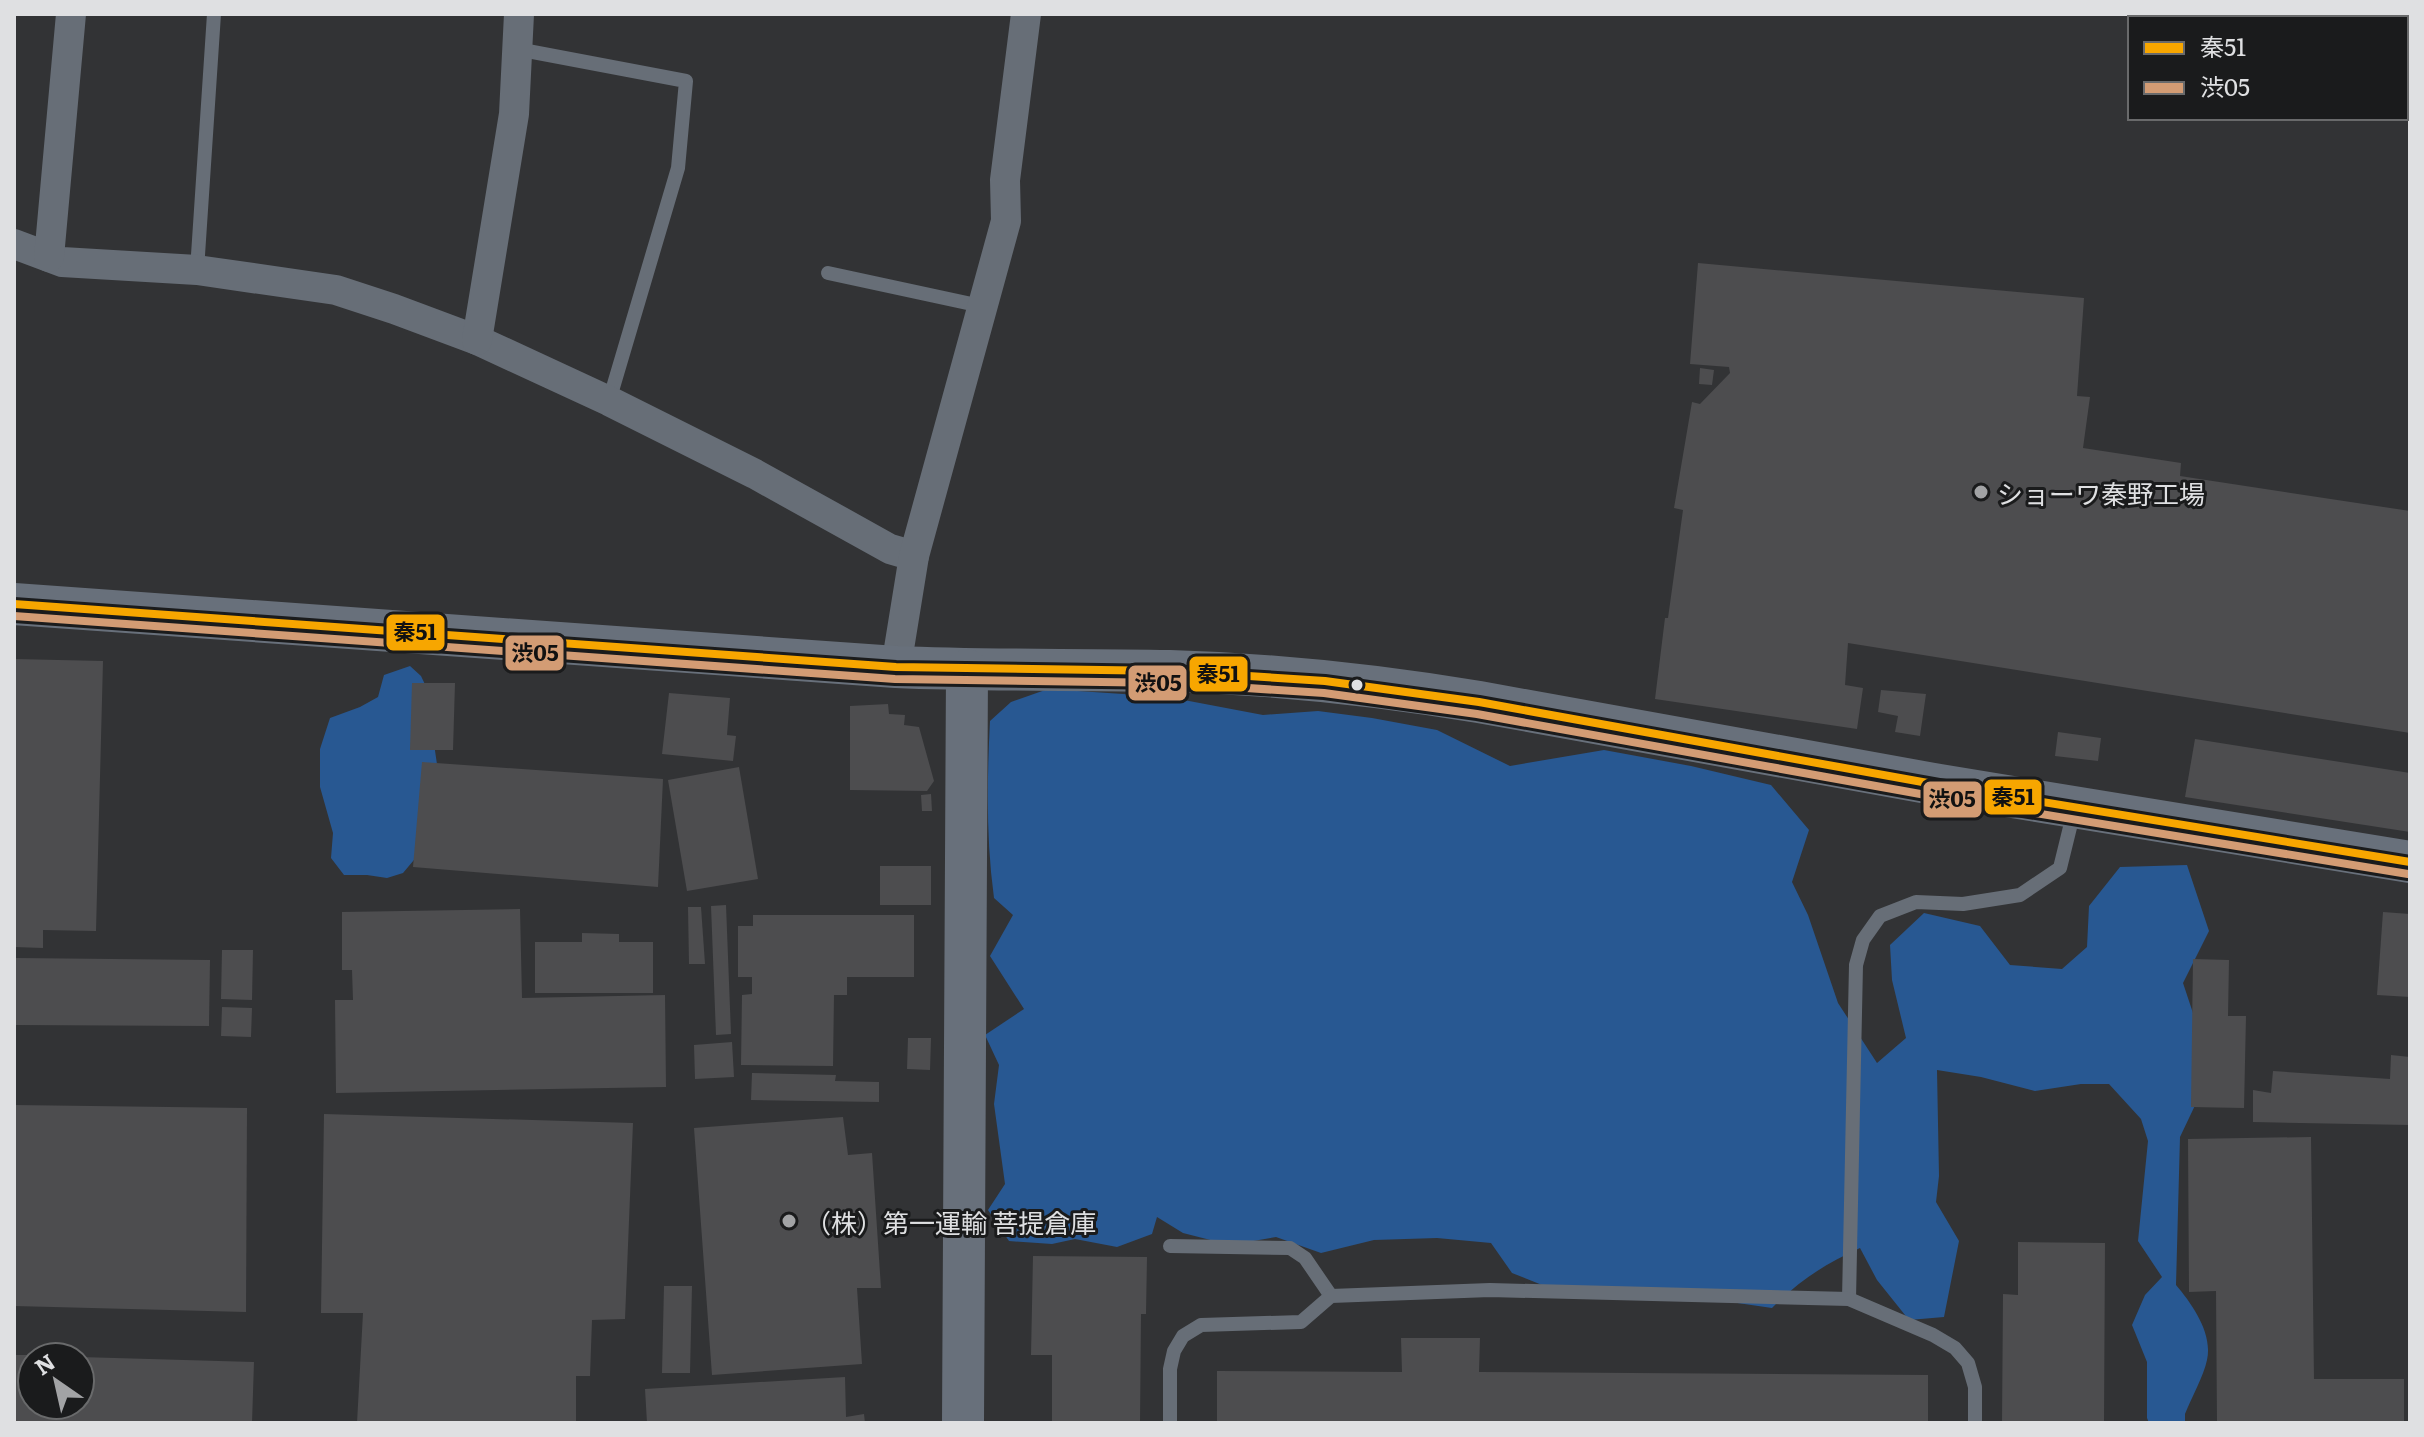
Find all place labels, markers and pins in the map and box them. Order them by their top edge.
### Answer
place label: ショーワ秦野工場 [1997,473,2205,512]
marker: ショーワ秦野工場 [1972,483,1990,501]
unlabelled marker [1349,677,1365,693]
place label: （株）第一運輸 菩提倉庫 [805,1202,1096,1241]
marker: （株）第一運輸 菩提倉庫 [780,1212,798,1230]

